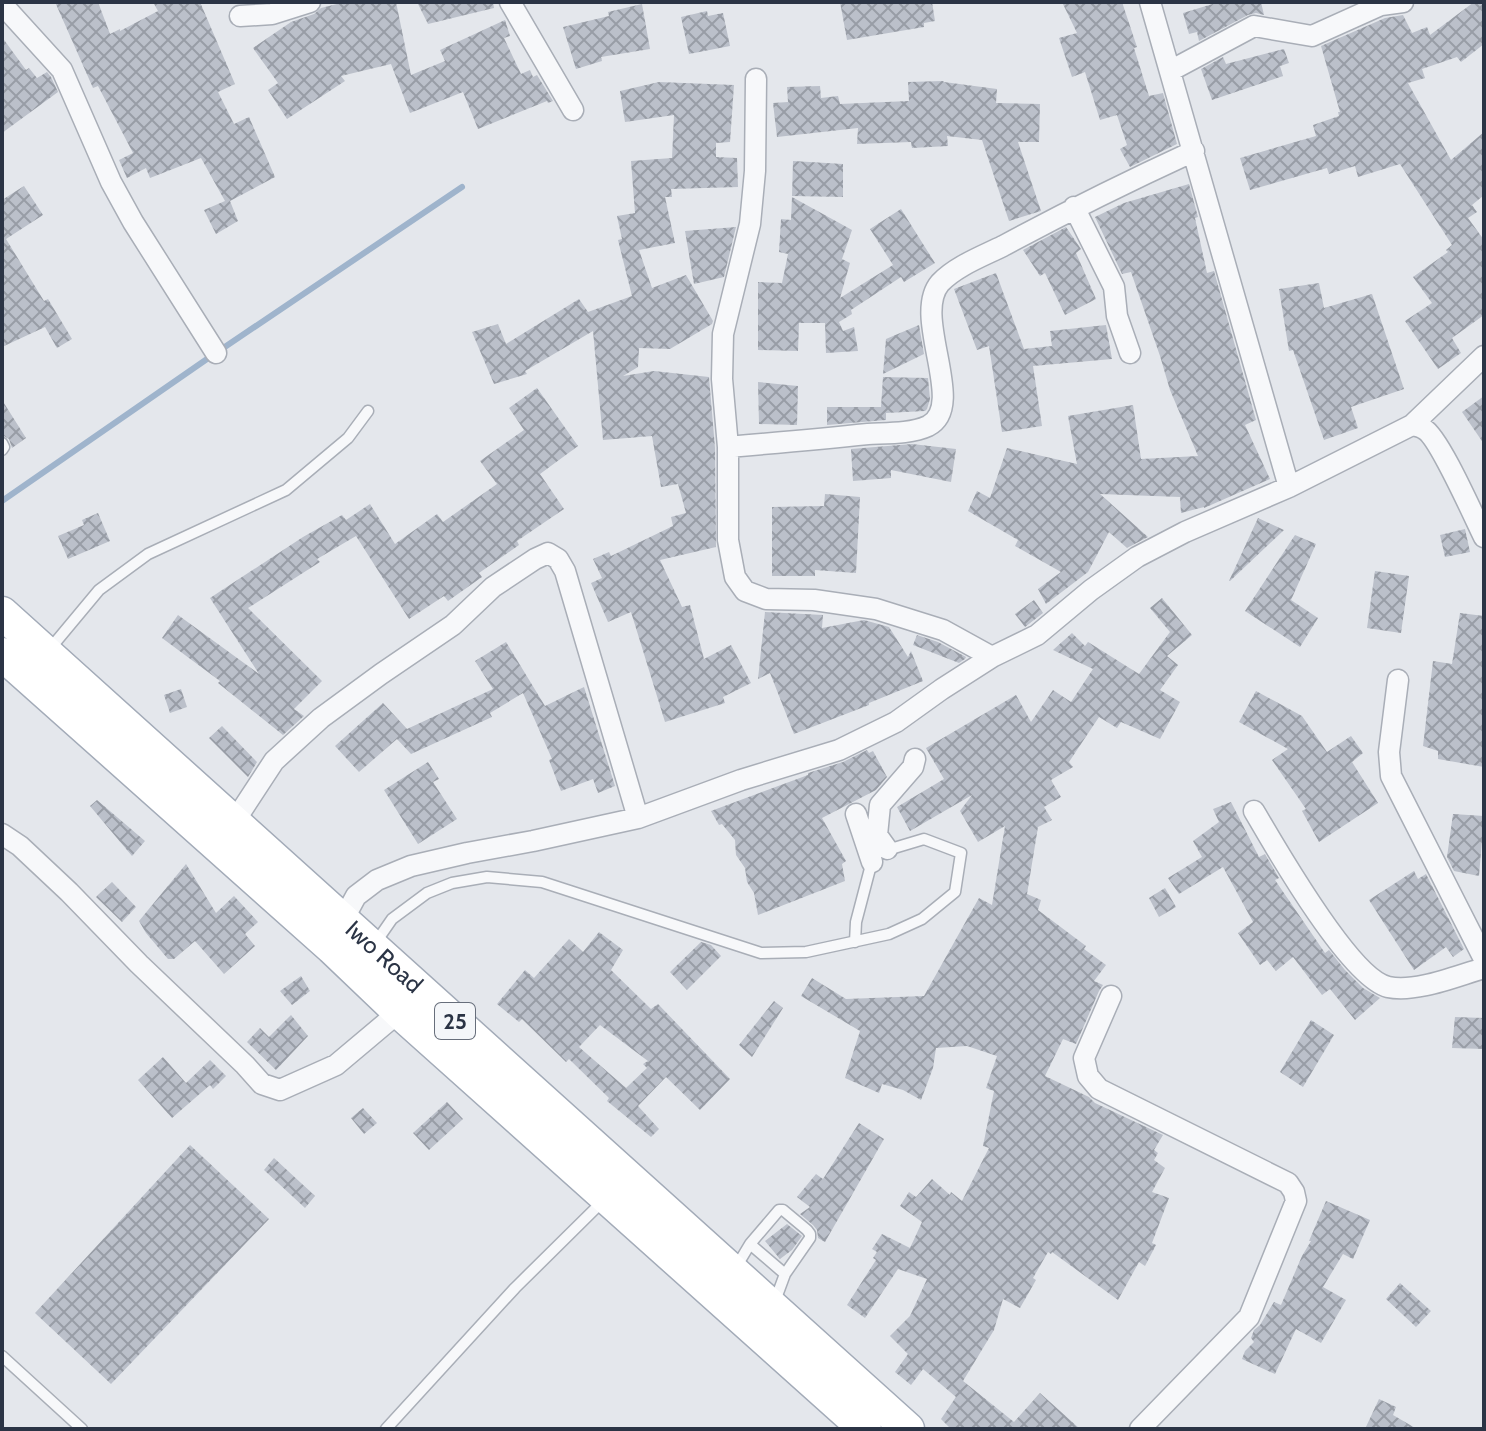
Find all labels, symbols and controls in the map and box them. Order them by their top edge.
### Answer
street label: Iwo Road [340,914,429,999]
road number: 25 [435,1003,475,1039]

